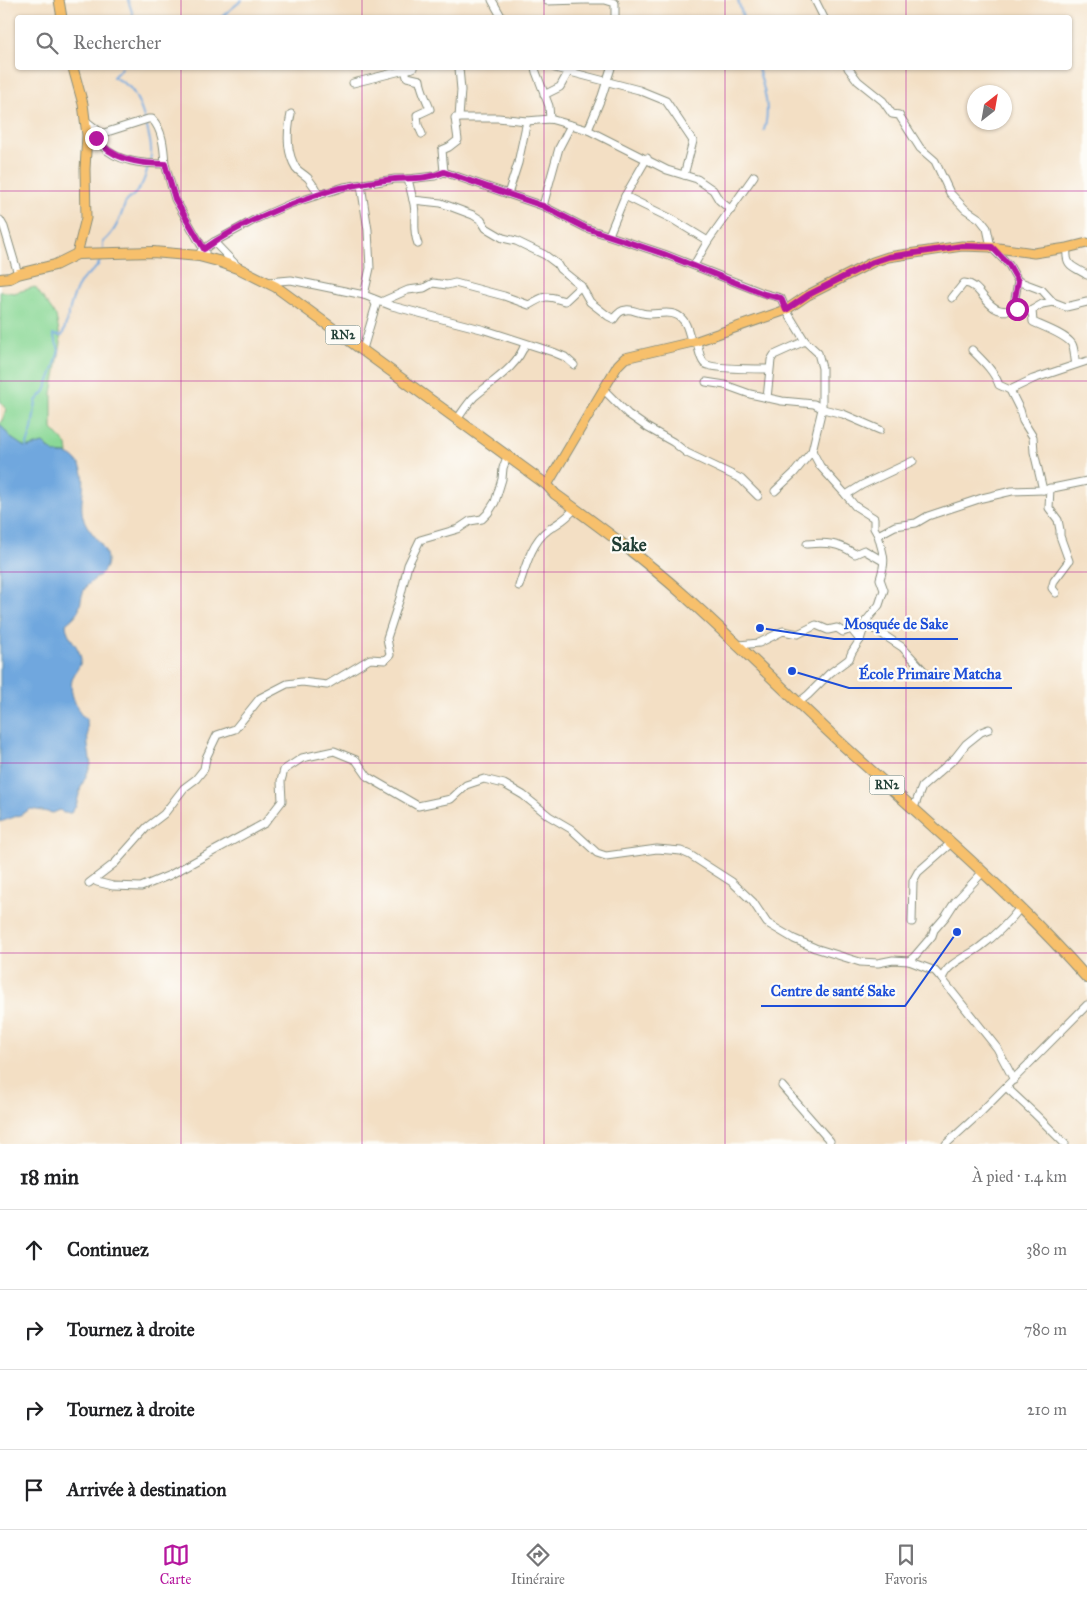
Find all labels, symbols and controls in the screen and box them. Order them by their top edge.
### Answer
search box [15,15,1072,70]
icon: search [33,29,61,57]
text: Rechercher [73,31,161,54]
north arrow [967,85,1012,130]
route end [85,127,108,150]
route start [1006,298,1029,321]
road number: RN2 [326,326,360,344]
district label: Sake [611,533,647,556]
callout: Mosquée de Sake [834,609,958,639]
text: Mosquée de Sake [844,615,949,634]
callout: École Primaire Matcha [849,658,1012,688]
text: École Primaire Matcha [859,664,1002,683]
road number: RN2 [870,776,904,794]
callout: Centre de santé Sake [761,976,905,1006]
text: Centre de santé Sake [771,982,896,1000]
text: 18 min [20,1164,79,1190]
text: À pied · 1.4 km [972,1167,1067,1186]
icon: ahead [20,1236,48,1264]
text: Continuez [67,1238,149,1261]
text: 380 m [1026,1240,1067,1259]
icon: right [20,1316,48,1344]
text: Tournez à droite [67,1318,195,1341]
text: 780 m [1024,1320,1067,1339]
icon: right [20,1396,48,1424]
text: Tournez à droite [67,1398,195,1421]
text: 210 m [1027,1400,1067,1419]
icon: arrive [20,1476,48,1504]
text: Arrivée à destination [67,1478,226,1501]
tab: Carte [160,1541,191,1588]
tab: Itinéraire [511,1541,565,1588]
tab: Favoris [885,1541,927,1588]

